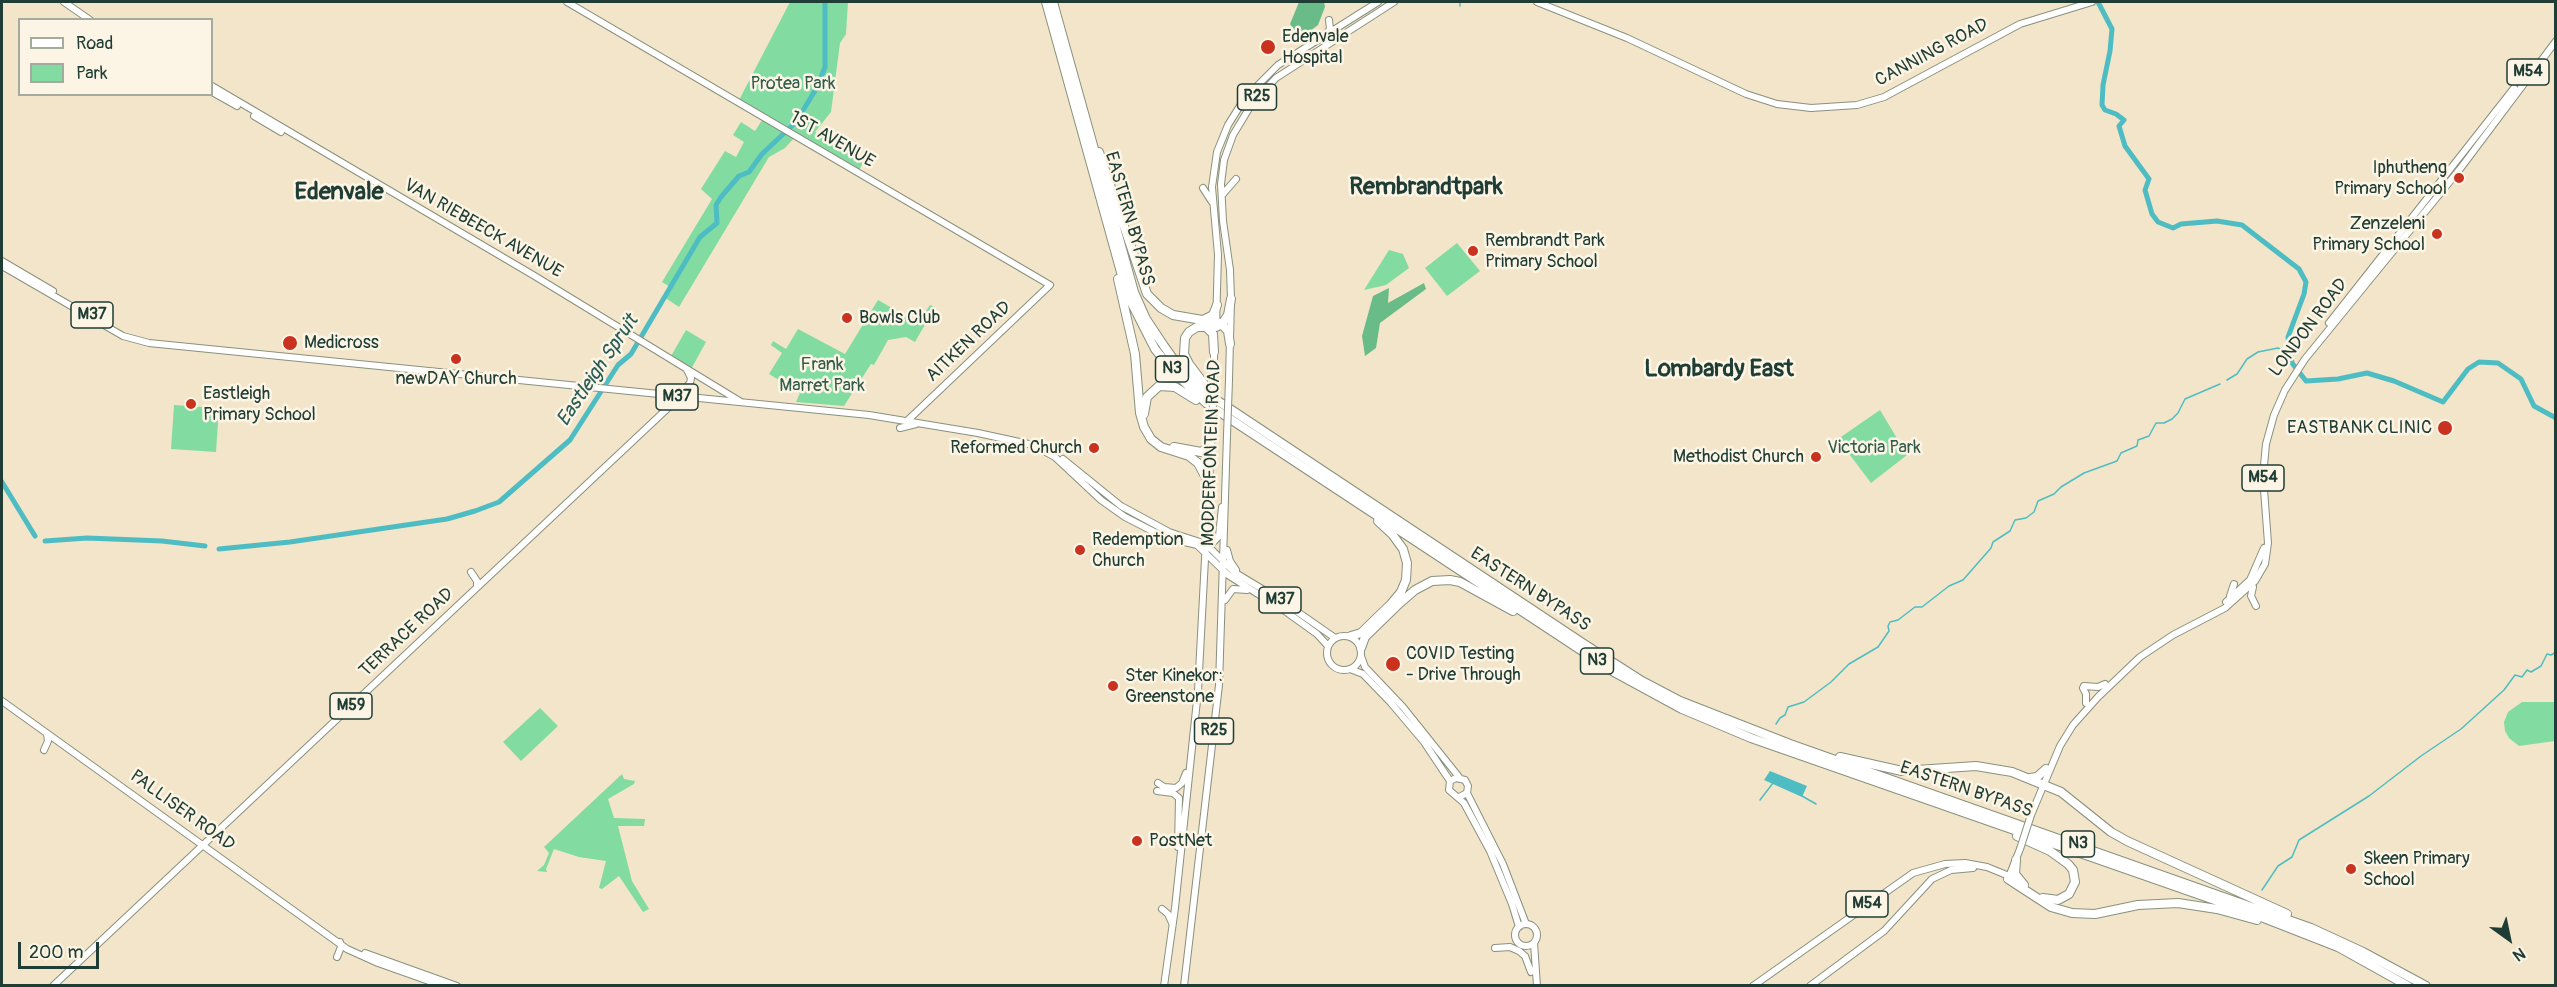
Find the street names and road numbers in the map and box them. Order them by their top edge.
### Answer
street label: CANNING ROAD [1872,14,1992,92]
road number: M54 [2507,59,2549,85]
road number: R25 [1238,84,1276,110]
street label: 1ST AVENUE [786,107,878,173]
street label: EASTERN BYPASS [1100,149,1158,289]
street label: VAN RIEBEECK AVENUE [400,175,566,283]
street label: LONDON ROAD [2265,275,2353,381]
street label: AITKEN ROAD [922,297,1016,387]
road number: M37 [71,302,113,328]
road number: N3 [1156,356,1188,382]
street label: MODDERFONTEIN ROAD [1198,359,1226,547]
road number: M37 [656,384,698,410]
road number: M54 [2242,465,2284,491]
street label: EASTERN BYPASS [1466,543,1594,637]
street label: TERRACE ROAD [355,584,459,682]
road number: M37 [1259,587,1301,613]
road number: N3 [1580,648,1614,674]
road number: M59 [330,693,372,719]
road number: R25 [1194,718,1234,744]
street label: EASTERN BYPASS [1897,757,2035,823]
street label: PALLISER ROAD [125,766,239,856]
road number: N3 [2062,831,2094,857]
road number: M54 [1846,891,1888,917]

